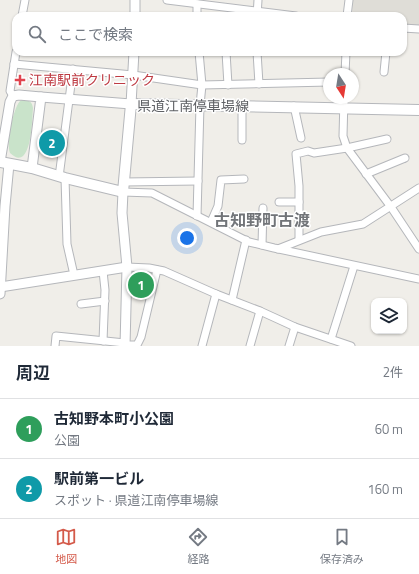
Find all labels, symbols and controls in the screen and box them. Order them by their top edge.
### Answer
search box [12,12,407,56]
icon: search [26,23,48,45]
text: ここで検索 [58,23,133,46]
north arrow [323,68,359,104]
place label: 江南駅前クリニック [29,69,155,90]
marker: 江南駅前クリニック [14,74,26,86]
street label: 県道江南停車場線 [137,95,249,116]
pin: 2 [39,128,65,158]
district label: 古知野町古渡 [214,208,310,232]
your location [177,228,197,248]
pin: 1 [128,270,154,300]
map controls [371,298,407,334]
button: layers [371,298,407,334]
text: 周辺 [16,360,50,386]
text: 2件 [383,362,403,382]
text: 古知野本町小公園 [54,407,174,430]
text: 1 [25,419,33,439]
text: 60 m [375,419,403,439]
text: 公園 [54,430,80,450]
text: 駅前第一ビル [54,467,144,490]
text: 2 [25,479,33,499]
text: 160 m [367,479,403,499]
text: スポット · 県道江南停車場線 [54,490,219,510]
tab: 地図 [55,526,77,567]
tab: 経路 [187,526,209,567]
tab: 保存済み [320,526,364,567]

